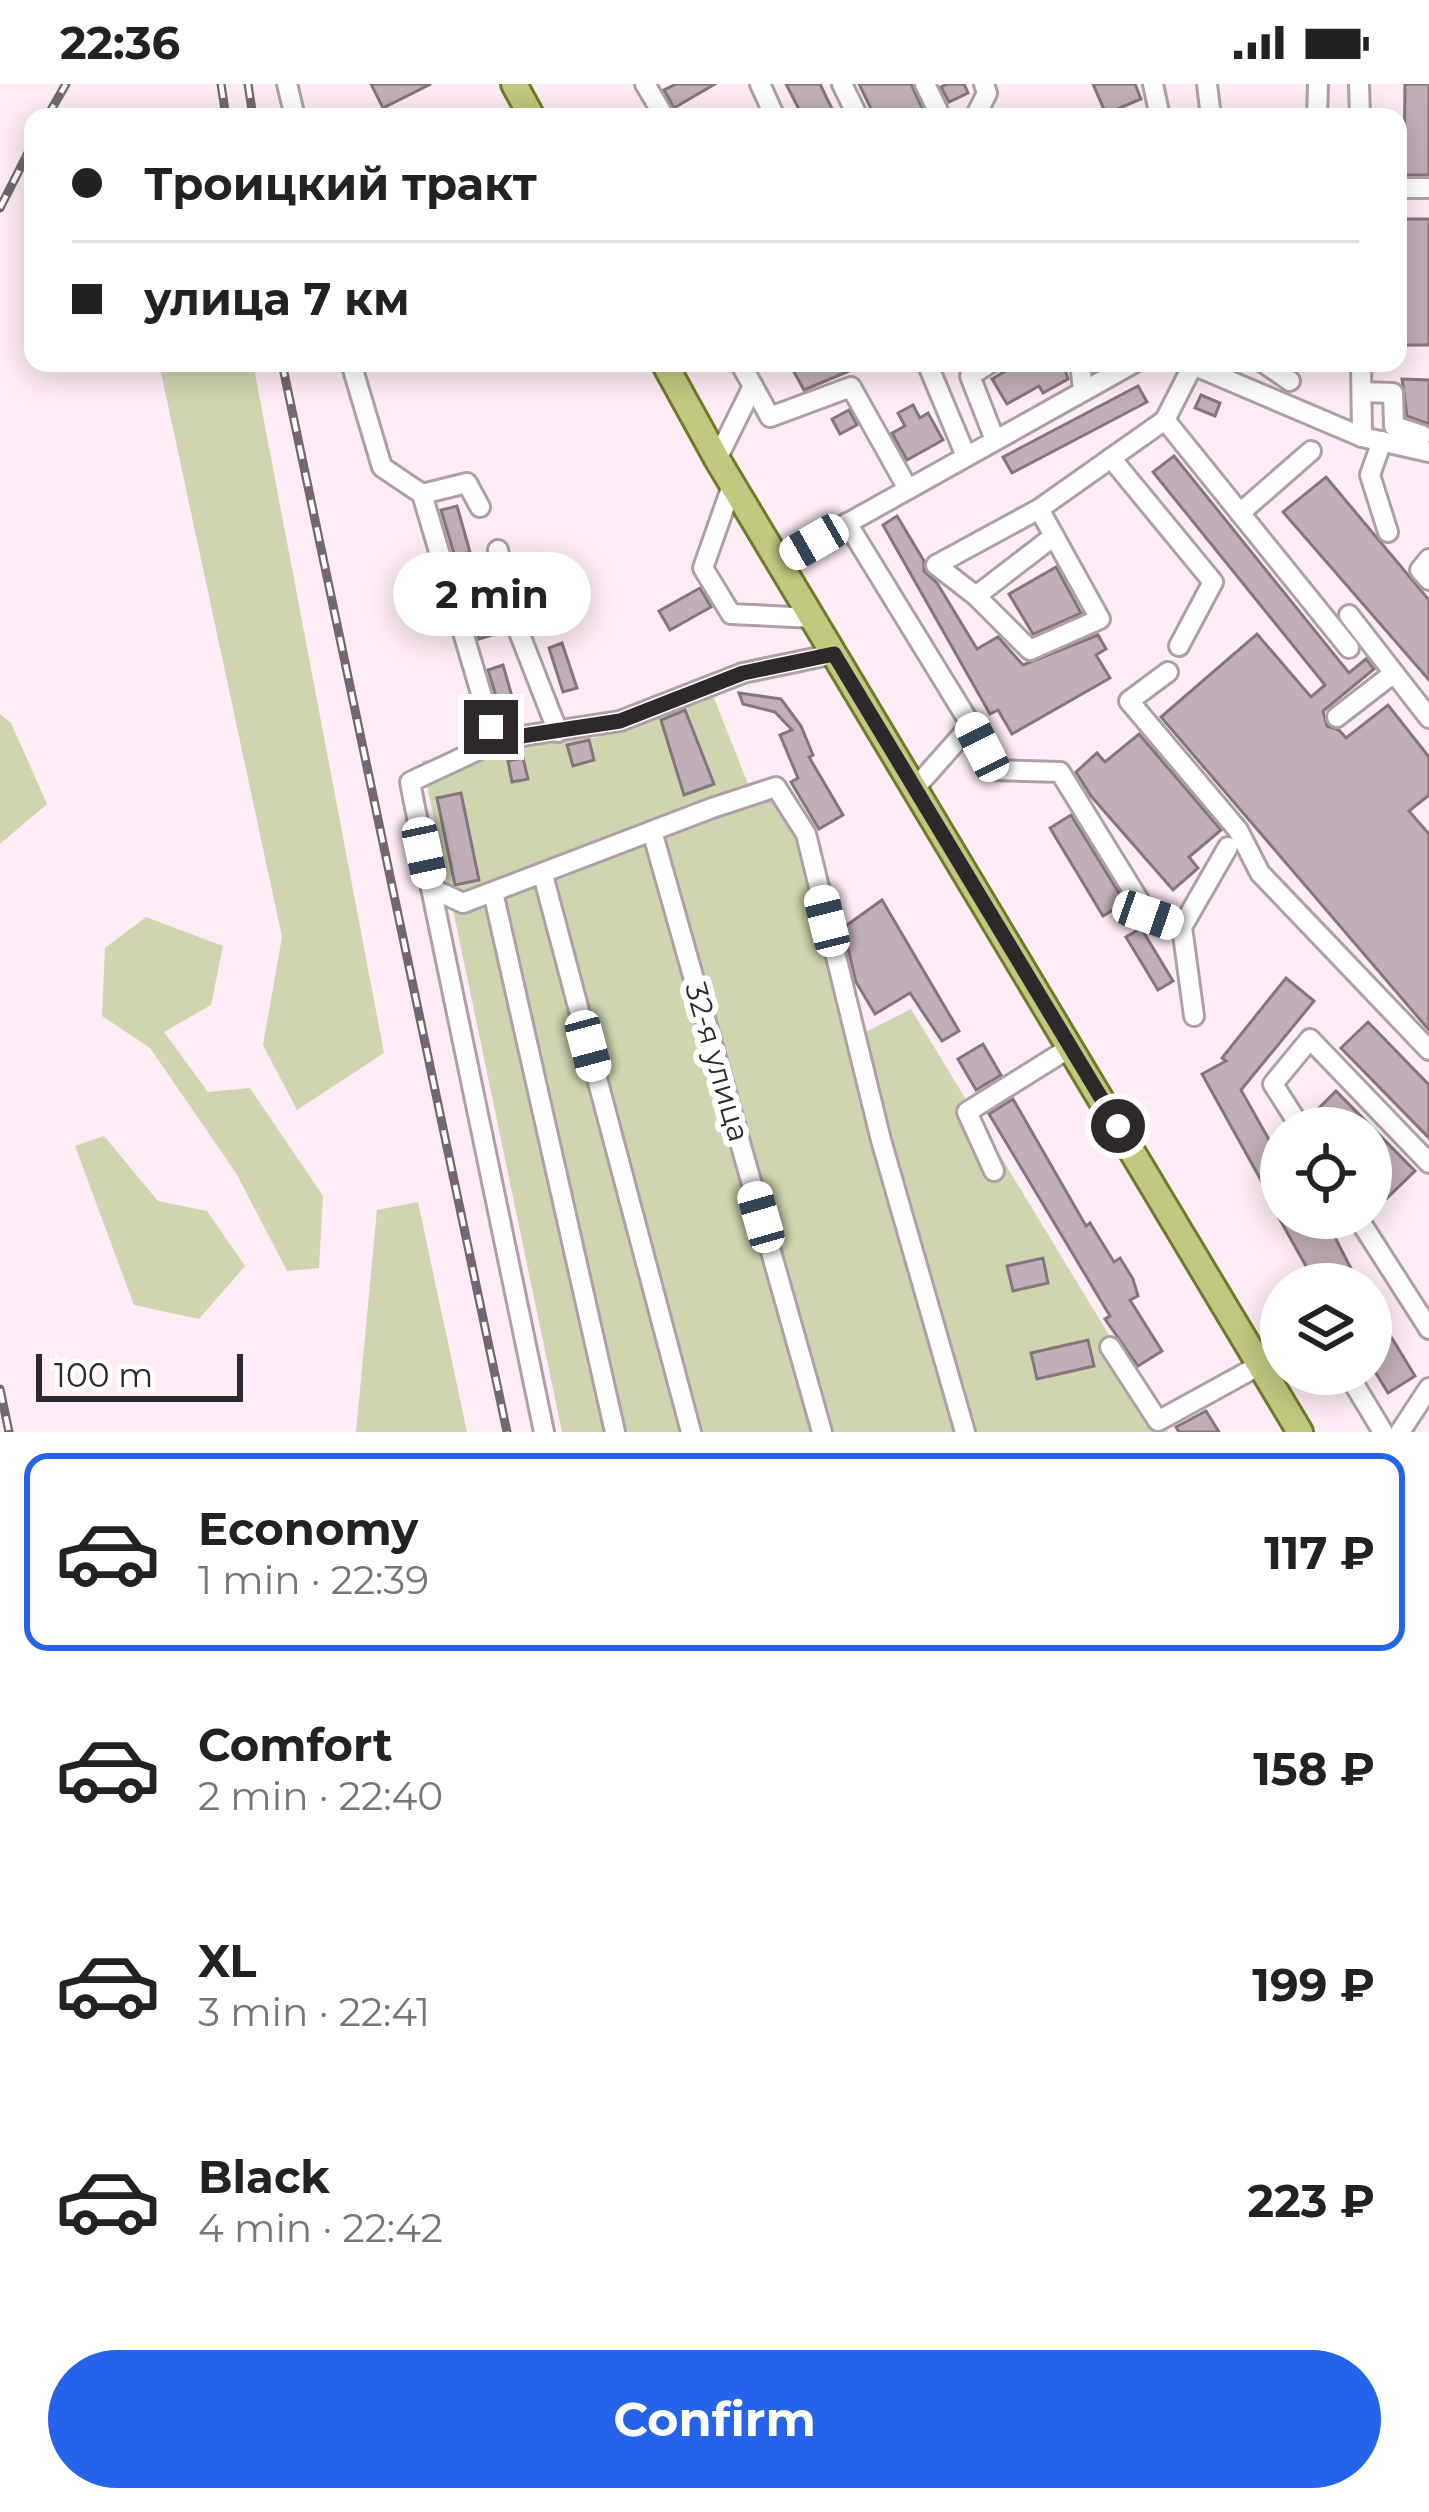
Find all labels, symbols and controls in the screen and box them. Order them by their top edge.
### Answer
text: 22:36 [60,15,180,70]
text: Троицкий тракт [144,156,537,211]
text: улица 7 км [144,271,410,326]
car [774,508,854,576]
callout: 2 min [392,553,590,637]
text: 2 min [435,570,549,618]
route end [464,700,518,754]
car [950,707,1014,787]
car [399,814,449,892]
car [801,882,853,960]
car [1108,886,1188,944]
street label: 32-я улица [677,978,758,1146]
car [561,1007,615,1085]
route start [1091,1099,1145,1153]
map controls [1260,1107,1392,1395]
button: locate [1260,1107,1392,1239]
car [734,1177,788,1257]
button: layers [1260,1263,1392,1395]
scale bar [36,1348,243,1401]
text: 100 m [54,1355,153,1395]
icon: car [54,1498,162,1606]
text: Economy [198,1501,418,1556]
text: 117 ₽ [1264,1525,1375,1580]
text: 1 min · 22:39 [198,1556,429,1604]
icon: car [54,1714,162,1822]
text: Comfort [198,1717,393,1772]
text: 158 ₽ [1253,1741,1375,1796]
text: 2 min · 22:40 [198,1772,443,1820]
icon: car [54,1930,162,2038]
text: XL [198,1933,256,1988]
text: 199 ₽ [1252,1957,1375,2012]
text: 3 min · 22:41 [198,1988,430,2036]
icon: car [54,2146,162,2254]
text: Black [198,2149,330,2204]
text: 223 ₽ [1248,2173,1375,2228]
text: 4 min · 22:42 [198,2204,443,2252]
button: Confirm [48,2350,1381,2488]

